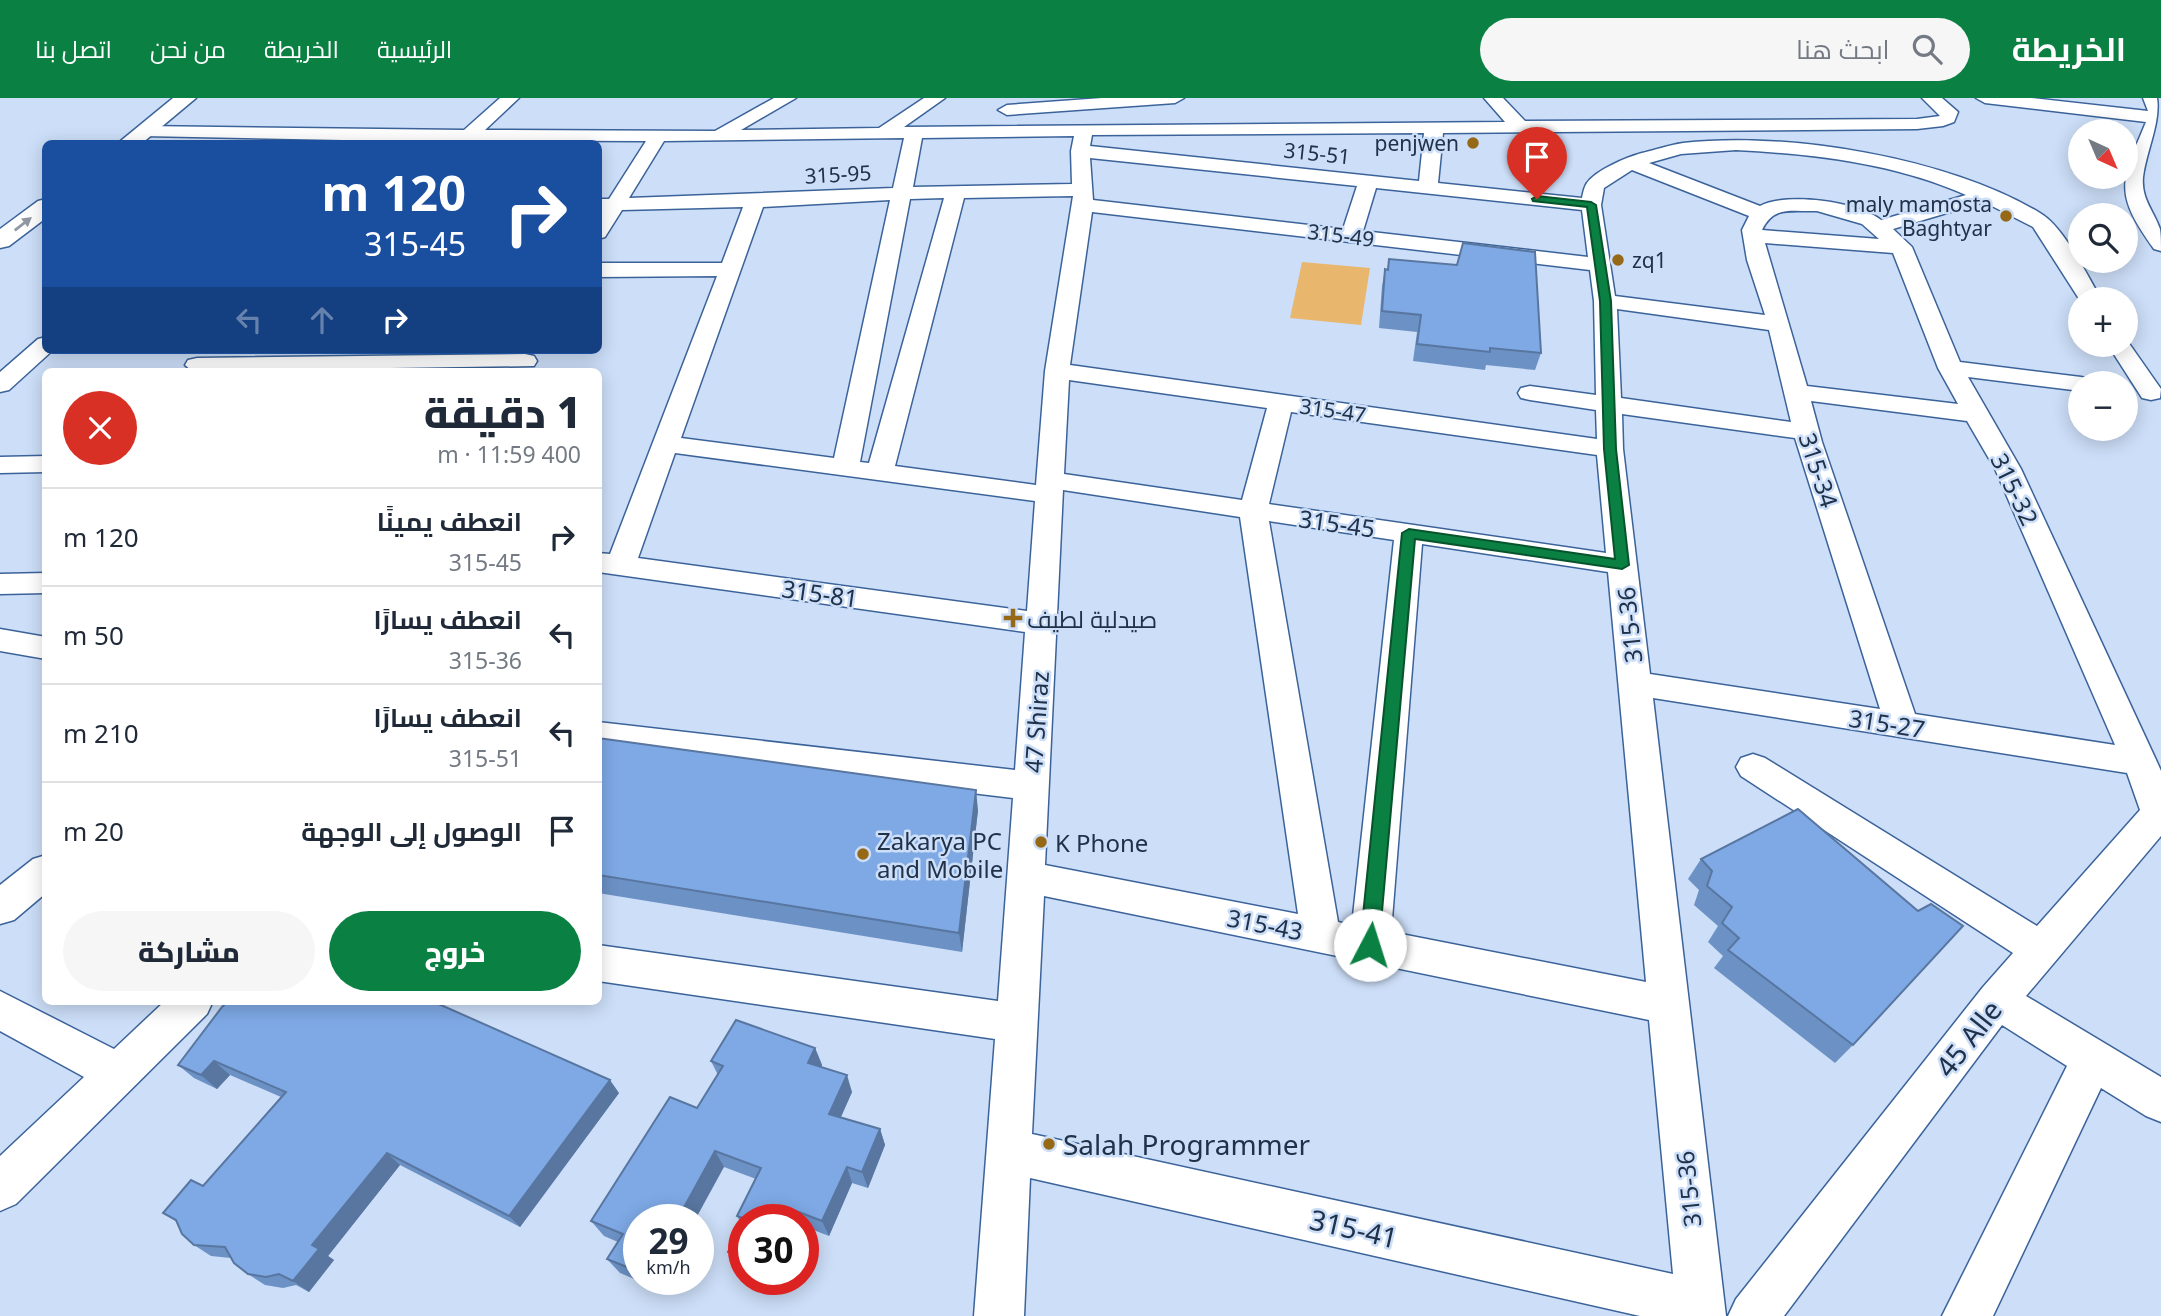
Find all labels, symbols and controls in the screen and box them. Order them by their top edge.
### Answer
search box [1480,18,1970,81]
text: الخريطة [2012,26,2126,71]
icon: search [1908,30,1946,68]
text: ابحث هنا [1796,31,1890,67]
text: اتصل بنا [35,32,112,65]
text: من نحن [150,32,226,65]
text: الخريطة [264,32,339,65]
text: الرئيسية [377,32,452,65]
north arrow [2068,119,2138,189]
map controls [2068,119,2138,441]
pin [1507,127,1567,199]
place label: penjwen [1375,129,1459,157]
marker: penjwen [1465,135,1481,151]
street label: 315-51 [1282,136,1352,170]
icon: arrive [1518,138,1556,176]
street label: 315-95 [804,158,872,190]
text: 120 m [321,159,466,225]
icon: right [490,168,581,259]
place label: maly mamosta Baghtyar [1846,190,1992,242]
button: search [2068,203,2138,273]
marker: maly mamosta Baghtyar [1998,208,2014,224]
one-way arrow [13,216,31,231]
street label: 315-49 [1306,217,1376,253]
text: 315-45 [364,222,466,265]
place label: zq1 [1632,246,1667,274]
marker: zq1 [1610,252,1626,268]
button: + [2068,287,2138,357]
icon: left [230,301,268,339]
icon: ahead [303,301,341,339]
icon: right [376,301,414,339]
button: − [2068,371,2138,441]
text: 1 دقيقة [424,383,581,440]
button: close [63,391,137,465]
street label: 315-47 [1298,391,1368,429]
street label: 315-34 [1792,429,1847,512]
text: 400 m · 11:59 [437,438,581,470]
street label: 315-32 [1983,447,2047,531]
street label: 315-45 [1297,501,1377,545]
text: انعطف يمينًا [377,503,522,539]
icon: right [543,518,581,556]
text: 120 m [63,519,139,555]
text: 315-45 [449,546,522,578]
street label: 315-81 [780,571,860,615]
street label: 315-36 [1609,585,1649,665]
text: انعطف يسارًا [373,601,522,637]
place label: صیدلیة لطیف [1027,602,1157,635]
marker: صیدلیة لطیف [1005,610,1021,626]
icon: left [543,616,581,654]
text: 50 m [63,617,124,653]
text: 315-36 [449,644,522,676]
street label: 47 Shiraz [1016,670,1056,774]
text: انعطف يسارًا [373,699,522,735]
street label: 315-27 [1847,701,1927,745]
icon: left [543,714,581,752]
text: 210 m [63,715,139,751]
text: 315-51 [449,742,522,774]
icon: arrive [543,812,581,850]
text: 20 m [63,813,124,849]
text: الوصول إلى الوجهة [301,813,522,849]
place label: Zakarya PC and Mobile [877,824,1003,885]
place label: K Phone [1055,826,1148,859]
marker: K Phone [1033,834,1049,850]
marker: Zakarya PC and Mobile [855,846,871,862]
street label: 315-43 [1224,901,1306,947]
position arrow [1333,908,1407,982]
button: مشاركة [63,911,315,991]
button: خروج [329,911,581,991]
street label: 45 Alle [1926,992,2010,1084]
place label: Salah Programmer [1063,1125,1311,1163]
marker: Salah Programmer [1041,1136,1057,1152]
street label: 315-36 [1668,1149,1708,1229]
street label: 315-41 [1306,1199,1402,1257]
speed limit sign: 30 [728,1204,819,1295]
text: 29 [648,1217,689,1264]
text: km/h [646,1255,691,1279]

